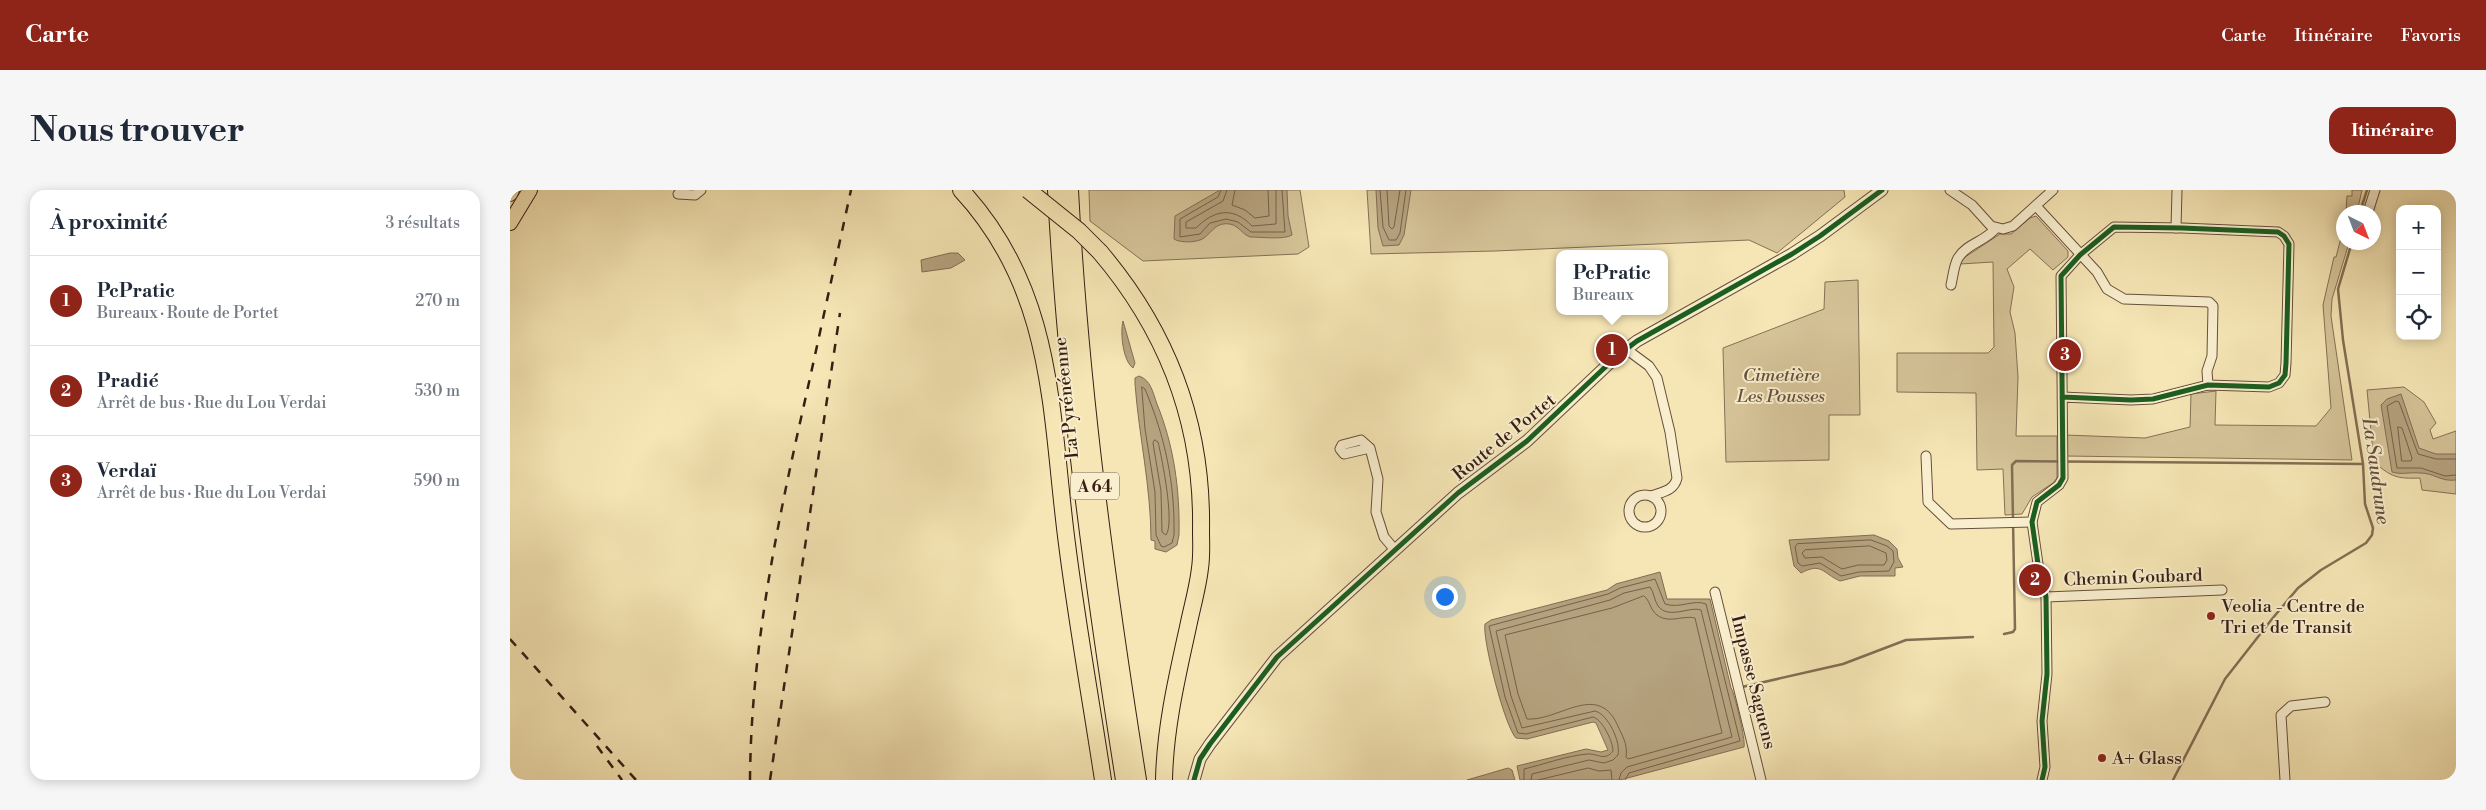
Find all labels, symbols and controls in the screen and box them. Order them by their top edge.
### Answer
text: Carte [25,20,89,50]
text: Carte [2221,24,2266,47]
text: Itinéraire [2294,24,2373,47]
text: Favoris [2401,24,2461,47]
button: Itinéraire [2329,107,2456,154]
text: Nous trouver [30,109,245,152]
north arrow [2336,205,2381,250]
map controls [2396,205,2441,340]
button: + [2396,205,2441,250]
text: À proximité [50,210,167,236]
text: 3 résultats [385,213,460,233]
popup [1556,250,1668,315]
button: − [2396,250,2441,295]
text: PcPratic [1573,261,1651,285]
text: PcPratic [97,279,175,303]
text: Bureaux [1573,285,1634,305]
text: 1 [62,291,70,311]
text: 270 m [415,291,460,311]
button: locate [2396,295,2441,340]
text: Bureaux · Route de Portet [97,303,279,323]
pin: 1 [1596,331,1628,369]
street label: La Pyrénéenne [1049,336,1084,460]
pin: 3 [2049,336,2081,374]
park label: Cimetière Les Pousses [1736,364,1825,408]
text: Pradié [97,369,159,393]
text: 2 [61,381,71,401]
text: 530 m [414,381,460,401]
street label: Route de Portet [1448,388,1561,486]
text: Arrêt de bus · Rue du Lou Verdai [97,393,326,413]
water label: La Saudrune [2357,415,2395,526]
text: Verdaï [97,459,156,483]
text: 3 [61,471,71,491]
text: 590 m [414,471,460,491]
road number: A 64 [1071,472,1119,500]
text: Arrêt de bus · Rue du Lou Verdai [97,483,326,503]
pin: 2 [2019,561,2051,599]
street label: Chemin Goubard [2063,564,2204,591]
your location [1432,584,1458,610]
place label: Veolia - Centre de Tri et de Transit [2220,595,2365,639]
marker: Veolia - Centre de Tri et de Transit [2205,610,2217,622]
street label: Impasse Saguens [1726,613,1781,752]
place label: A+ Glass [2111,747,2182,770]
marker: A+ Glass [2096,752,2108,764]

